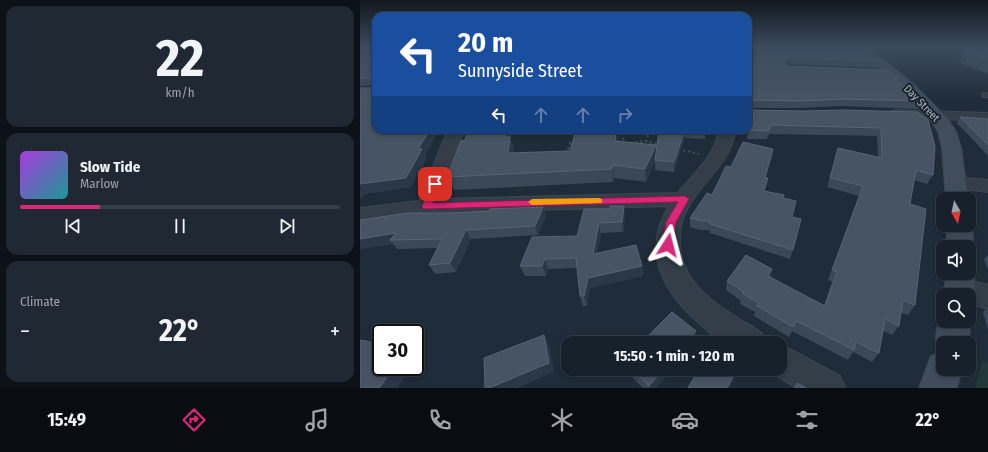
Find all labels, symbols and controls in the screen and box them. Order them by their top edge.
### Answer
text: 20 m [458,26,513,59]
text: 22 [156,27,204,90]
icon: left [392,28,444,80]
text: Sunnyside Street [458,60,582,82]
street label: Day Street [901,82,943,125]
text: km/h [166,85,195,100]
icon: left [488,104,510,126]
icon: ahead [530,104,552,126]
icon: ahead [572,104,594,126]
icon: right [614,104,636,126]
text: Slow Tide [80,158,140,176]
pin [418,167,452,201]
icon: arrive [424,173,446,195]
text: Marlow [80,176,119,191]
north arrow [936,192,976,232]
map controls [936,192,976,376]
icon: previous [62,215,84,237]
icon: pause [169,215,191,237]
icon: next [276,215,298,237]
position arrow [647,224,689,266]
button: sound [936,240,976,280]
button: search [936,288,976,328]
text: Climate [20,294,60,309]
text: 22° [159,313,201,349]
text: − [20,318,30,345]
text: + [330,318,340,345]
speed limit sign: 30 [372,324,424,376]
button: + [936,336,976,376]
text: 15:50 · 1 min · 120 m [614,347,734,365]
icon: directions [180,406,208,434]
icon: music [303,406,331,434]
icon: phone [426,406,454,434]
icon: climate [548,406,576,434]
icon: car [671,406,699,434]
icon: filters [793,406,821,434]
text: 15:49 [47,409,86,431]
text: 22° [916,409,941,431]

